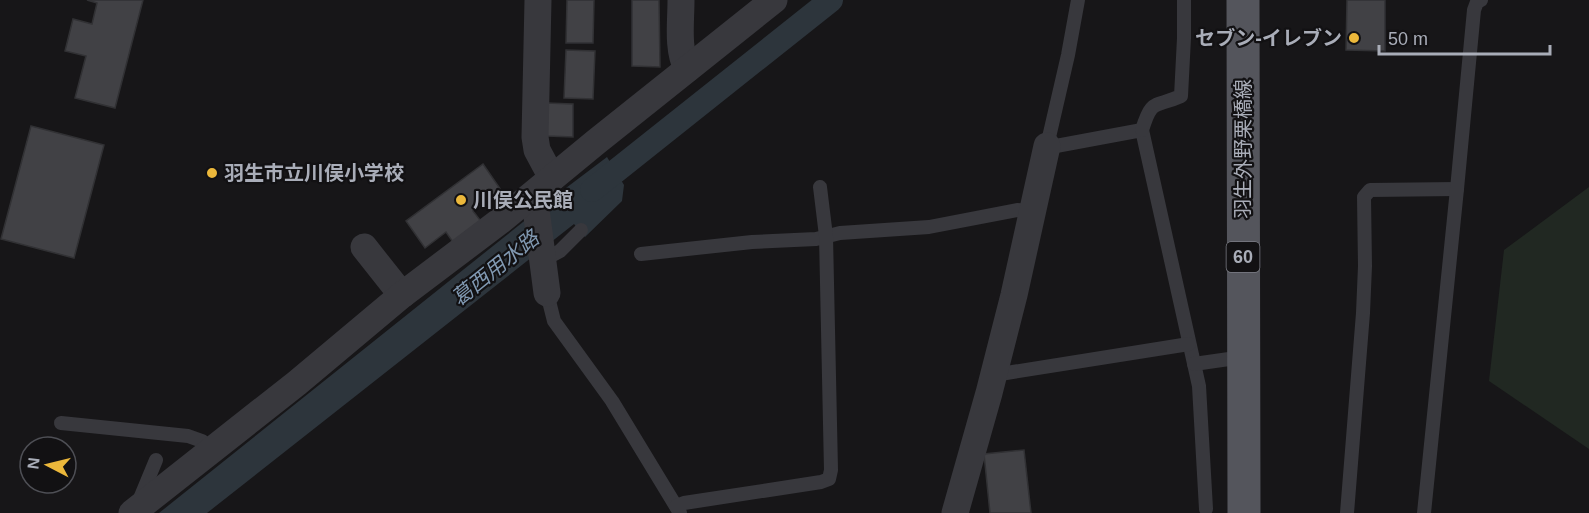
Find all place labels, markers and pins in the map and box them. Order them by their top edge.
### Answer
place label: セブン-イレブン [1195,27,1342,49]
marker: セブン-イレブン [1347,31,1361,45]
place label: 羽生市立川俣小学校 [224,162,404,184]
marker: 羽生市立川俣小学校 [205,166,219,180]
place label: 川俣公民館 [473,189,573,211]
marker: 川俣公民館 [454,193,468,207]

